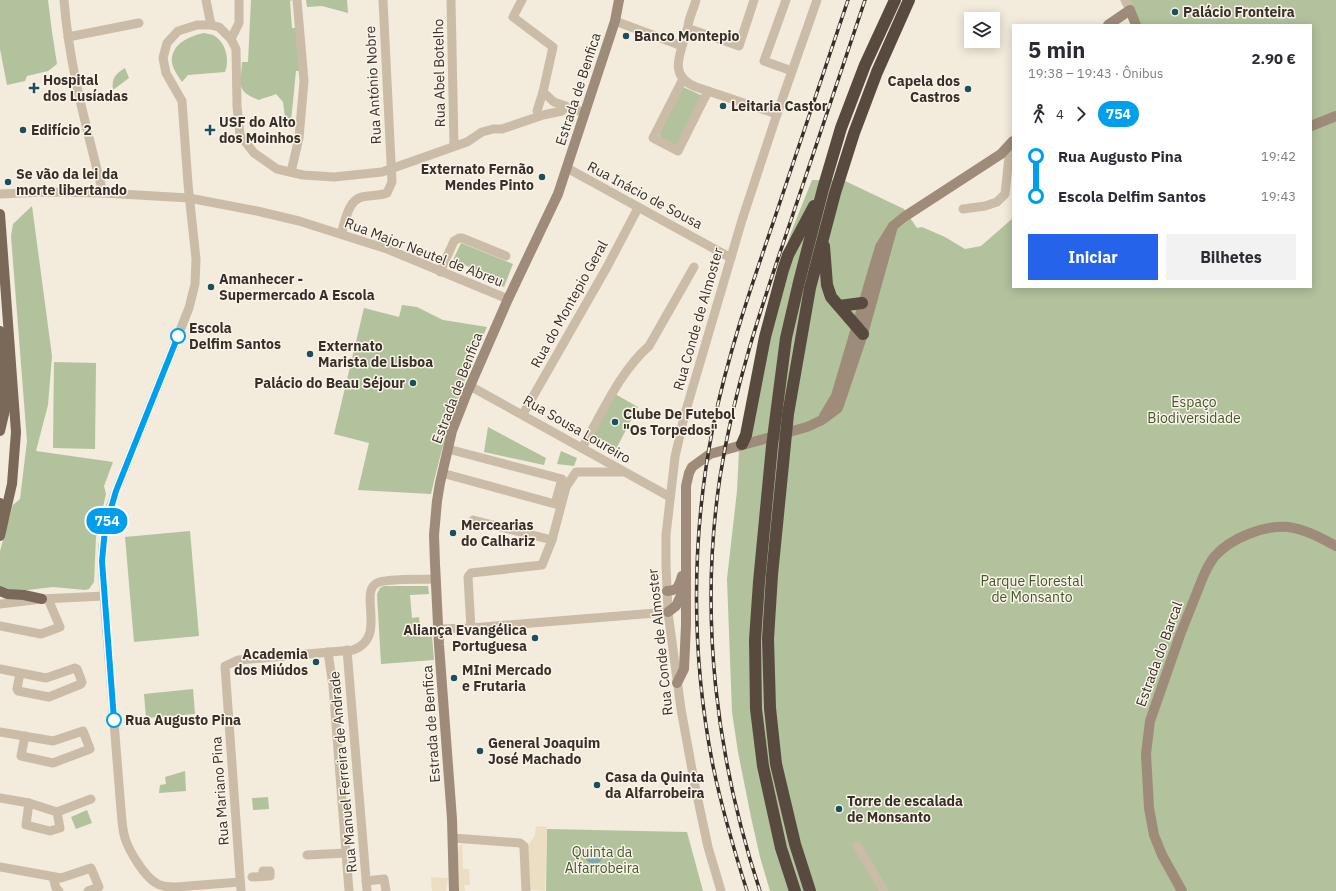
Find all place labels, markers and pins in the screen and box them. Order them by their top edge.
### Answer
place label: Palácio Fronteira [1183,3,1295,21]
marker: Palácio Fronteira [1170,7,1180,17]
place label: Banco Montepio [634,27,739,45]
marker: Banco Montepio [621,31,631,41]
place label: Hospital dos Lusíadas [43,71,128,105]
place label: Capela dos Castros [888,72,960,106]
marker: Hospital dos Lusíadas [28,82,40,94]
marker: Capela dos Castros [963,84,973,94]
place label: Leitaria Castor [731,97,828,115]
marker: Leitaria Castor [718,101,728,111]
place label: USF do Alto dos Moinhos [219,113,301,147]
place label: Edifício 2 [31,121,92,139]
marker: USF do Alto dos Moinhos [204,124,216,136]
marker: Edifício 2 [18,125,28,135]
place label: Externato Fernão Mendes Pinto [421,160,534,194]
place label: Se vão da lei da morte libertando [16,165,127,199]
marker: Externato Fernão Mendes Pinto [537,172,547,182]
marker: Se vão da lei da morte libertando [3,177,13,187]
place label: Amanhecer - Supermercado A Escola [219,270,375,304]
marker: Amanhecer - Supermercado A Escola [206,282,216,292]
place label: Escola Delfim Santos [189,319,281,353]
marker: Escola Delfim Santos [170,328,186,344]
place label: Externato Marista de Lisboa [318,337,433,371]
marker: Externato Marista de Lisboa [305,349,315,359]
place label: Palácio do Beau Séjour [254,374,405,392]
marker: Palácio do Beau Séjour [408,378,418,388]
place label: Clube De Futebol "Os Torpedos" [623,405,735,439]
marker: Clube De Futebol "Os Torpedos" [610,417,620,427]
place label: Mercearias do Calhariz [461,516,535,550]
marker: Mercearias do Calhariz [448,528,458,538]
place label: Aliança Evangélica Portuguesa [403,621,527,655]
marker: Aliança Evangélica Portuguesa [530,633,540,643]
place label: Academia dos Miúdos [234,645,308,679]
marker: Academia dos Miúdos [311,657,321,667]
place label: MIni Mercado e Frutaria [462,661,552,695]
marker: MIni Mercado e Frutaria [449,673,459,683]
place label: Rua Augusto Pina [125,711,241,729]
marker: Rua Augusto Pina [106,712,122,728]
place label: General Joaquim José Machado [488,734,600,768]
marker: General Joaquim José Machado [475,746,485,756]
place label: Casa da Quinta da Alfarrobeira [605,768,705,802]
marker: Casa da Quinta da Alfarrobeira [592,780,602,790]
place label: Torre de escalada de Monsanto [847,792,963,826]
marker: Torre de escalada de Monsanto [834,804,844,814]

